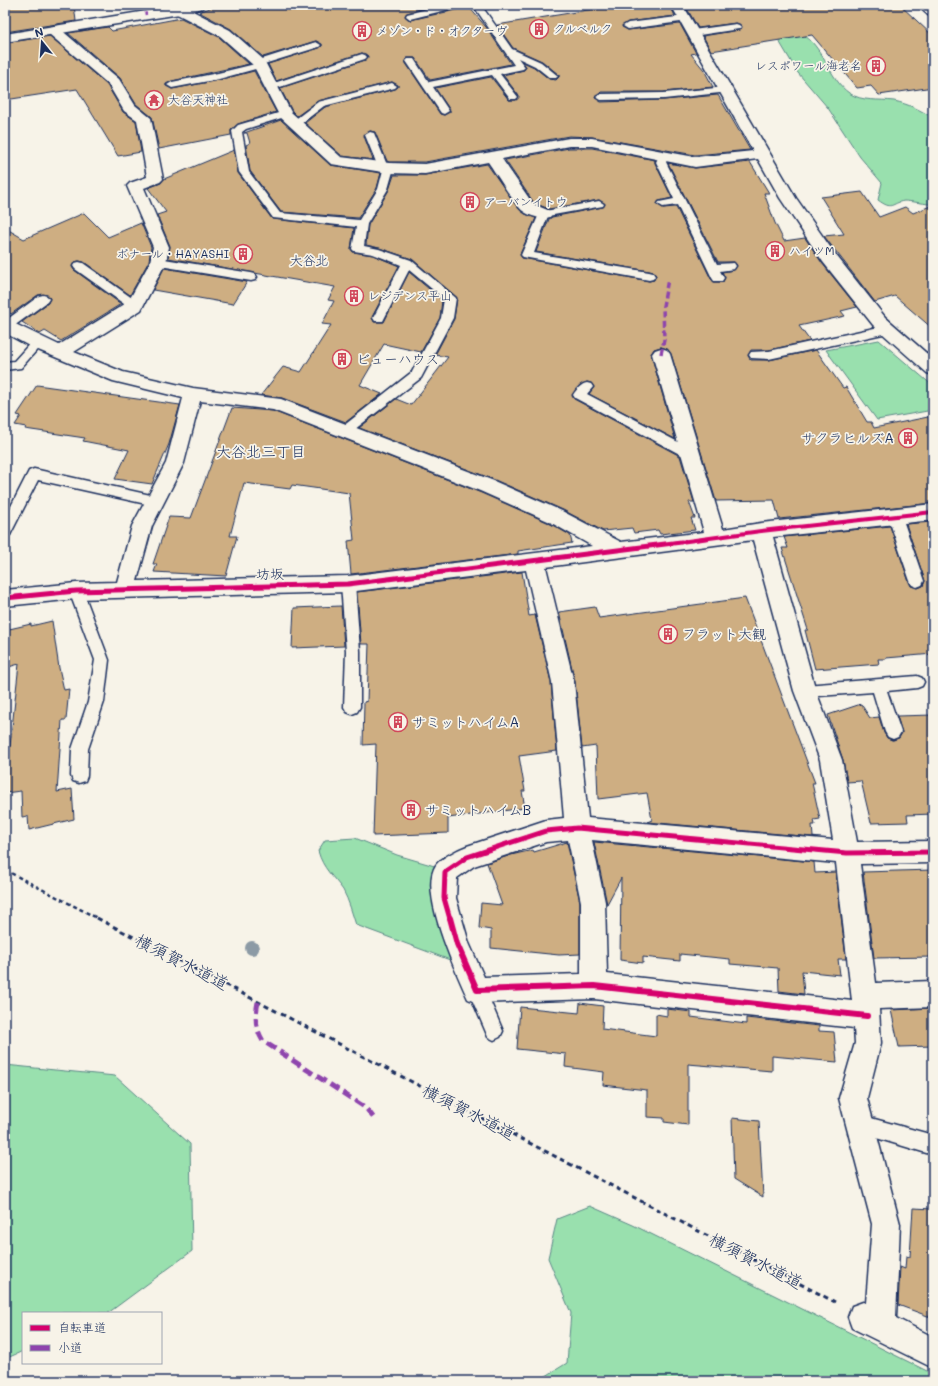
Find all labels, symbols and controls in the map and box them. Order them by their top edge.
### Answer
building icon: クルベルク [528,18,550,40]
building icon: メゾン・ド・オクターヴ [351,20,373,42]
place label: クルベルク [553,20,612,36]
north arrow [22,22,62,62]
place label: メゾン・ド・オクターヴ [376,22,507,38]
text: N [33,24,45,40]
building icon: レスポワール海老名 [865,55,887,77]
place label: レスポワール海老名 [755,57,862,73]
temple icon: 大谷天神社 [143,89,165,111]
place label: 大谷天神社 [168,91,228,107]
building icon: アーバンイトウ [459,191,481,213]
place label: アーバンイトウ [484,193,568,209]
building icon: ハイツM [764,240,786,262]
place label: ハイツM [789,242,835,258]
building icon: ボナール・HAYASHI [232,243,254,265]
place label: ボナール・HAYASHI [116,245,229,261]
district label: 大谷北 [289,251,329,268]
building icon: レジデンス平山 [343,285,365,307]
place label: レジデンス平山 [368,287,452,303]
building icon: ビューハウス [331,348,353,370]
place label: ビューハウス [356,349,439,368]
building icon: サクラヒルズA [897,427,919,449]
place label: サクラヒルズA [801,428,894,447]
district label: 大谷北三丁目 [216,441,306,461]
street label: 坊坂 [256,564,284,583]
building icon: フラット大観 [657,623,679,645]
place label: フラット大観 [682,624,766,643]
building icon: サミットハイムA [387,711,409,733]
place label: サミットハイムA [412,712,519,731]
building icon: サミットハイムB [400,799,422,821]
place label: サミットハイムB [425,800,531,819]
street label: 横須賀水道道 [132,928,233,994]
street label: 横須賀水道道 [419,1078,520,1144]
street label: 横須賀水道道 [706,1227,807,1293]
legend [22,1312,162,1364]
text: 自転車道 [58,1319,106,1335]
text: 小道 [58,1339,82,1355]

